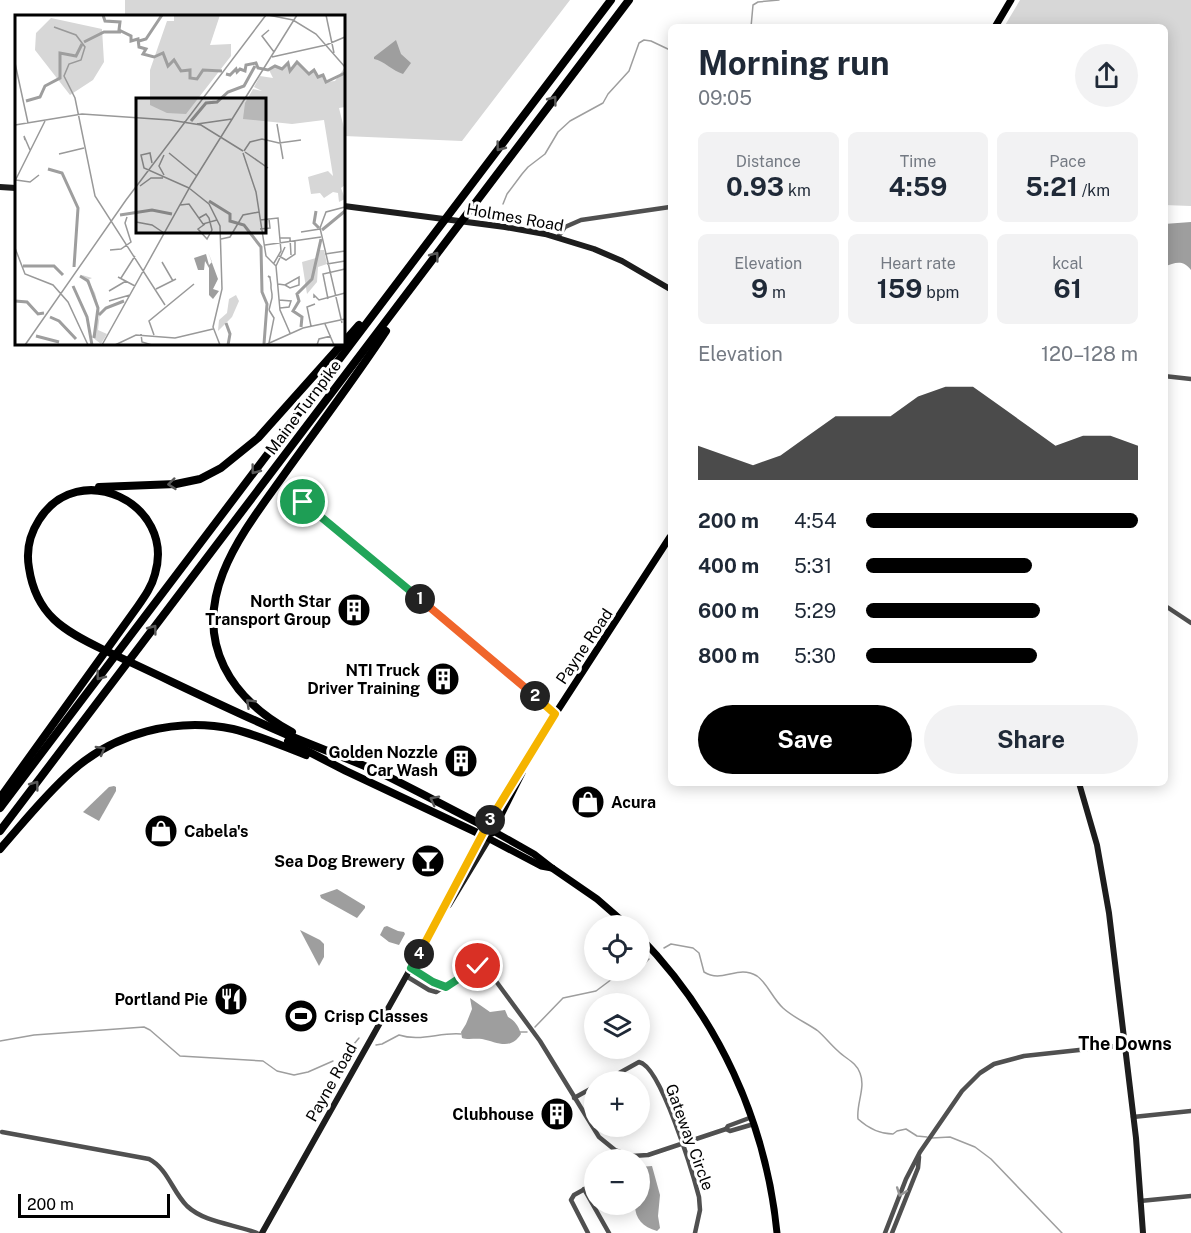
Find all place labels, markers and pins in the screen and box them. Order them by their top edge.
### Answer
pin [277,476,328,527]
pin: 1 [405,584,435,614]
place label: North Star Transport Group [205,592,331,629]
building icon: North Star Transport Group [336,592,372,628]
place label: NTI Truck Driver Training [307,661,420,698]
building icon: NTI Truck Driver Training [425,661,461,697]
pin: 2 [520,681,550,711]
place label: Golden Nozzle Car Wash [328,743,438,780]
building icon: Golden Nozzle Car Wash [443,743,479,779]
shop icon: Acura [570,784,606,820]
place label: Acura [611,793,656,812]
pin: 3 [475,805,505,835]
shop icon: Cabela's [143,813,179,849]
place label: Cabela's [184,822,248,841]
bar icon: Sea Dog Brewery [410,843,446,879]
place label: Sea Dog Brewery [274,852,405,871]
pin: 4 [404,939,434,969]
pin [452,940,503,991]
restaurant icon: Portland Pie [213,981,249,1017]
place label: Portland Pie [114,990,208,1009]
sports icon: Crisp Classes [283,998,319,1034]
place label: Crisp Classes [324,1007,428,1026]
building icon: Clubhouse [539,1096,575,1132]
place label: Clubhouse [452,1105,534,1124]

